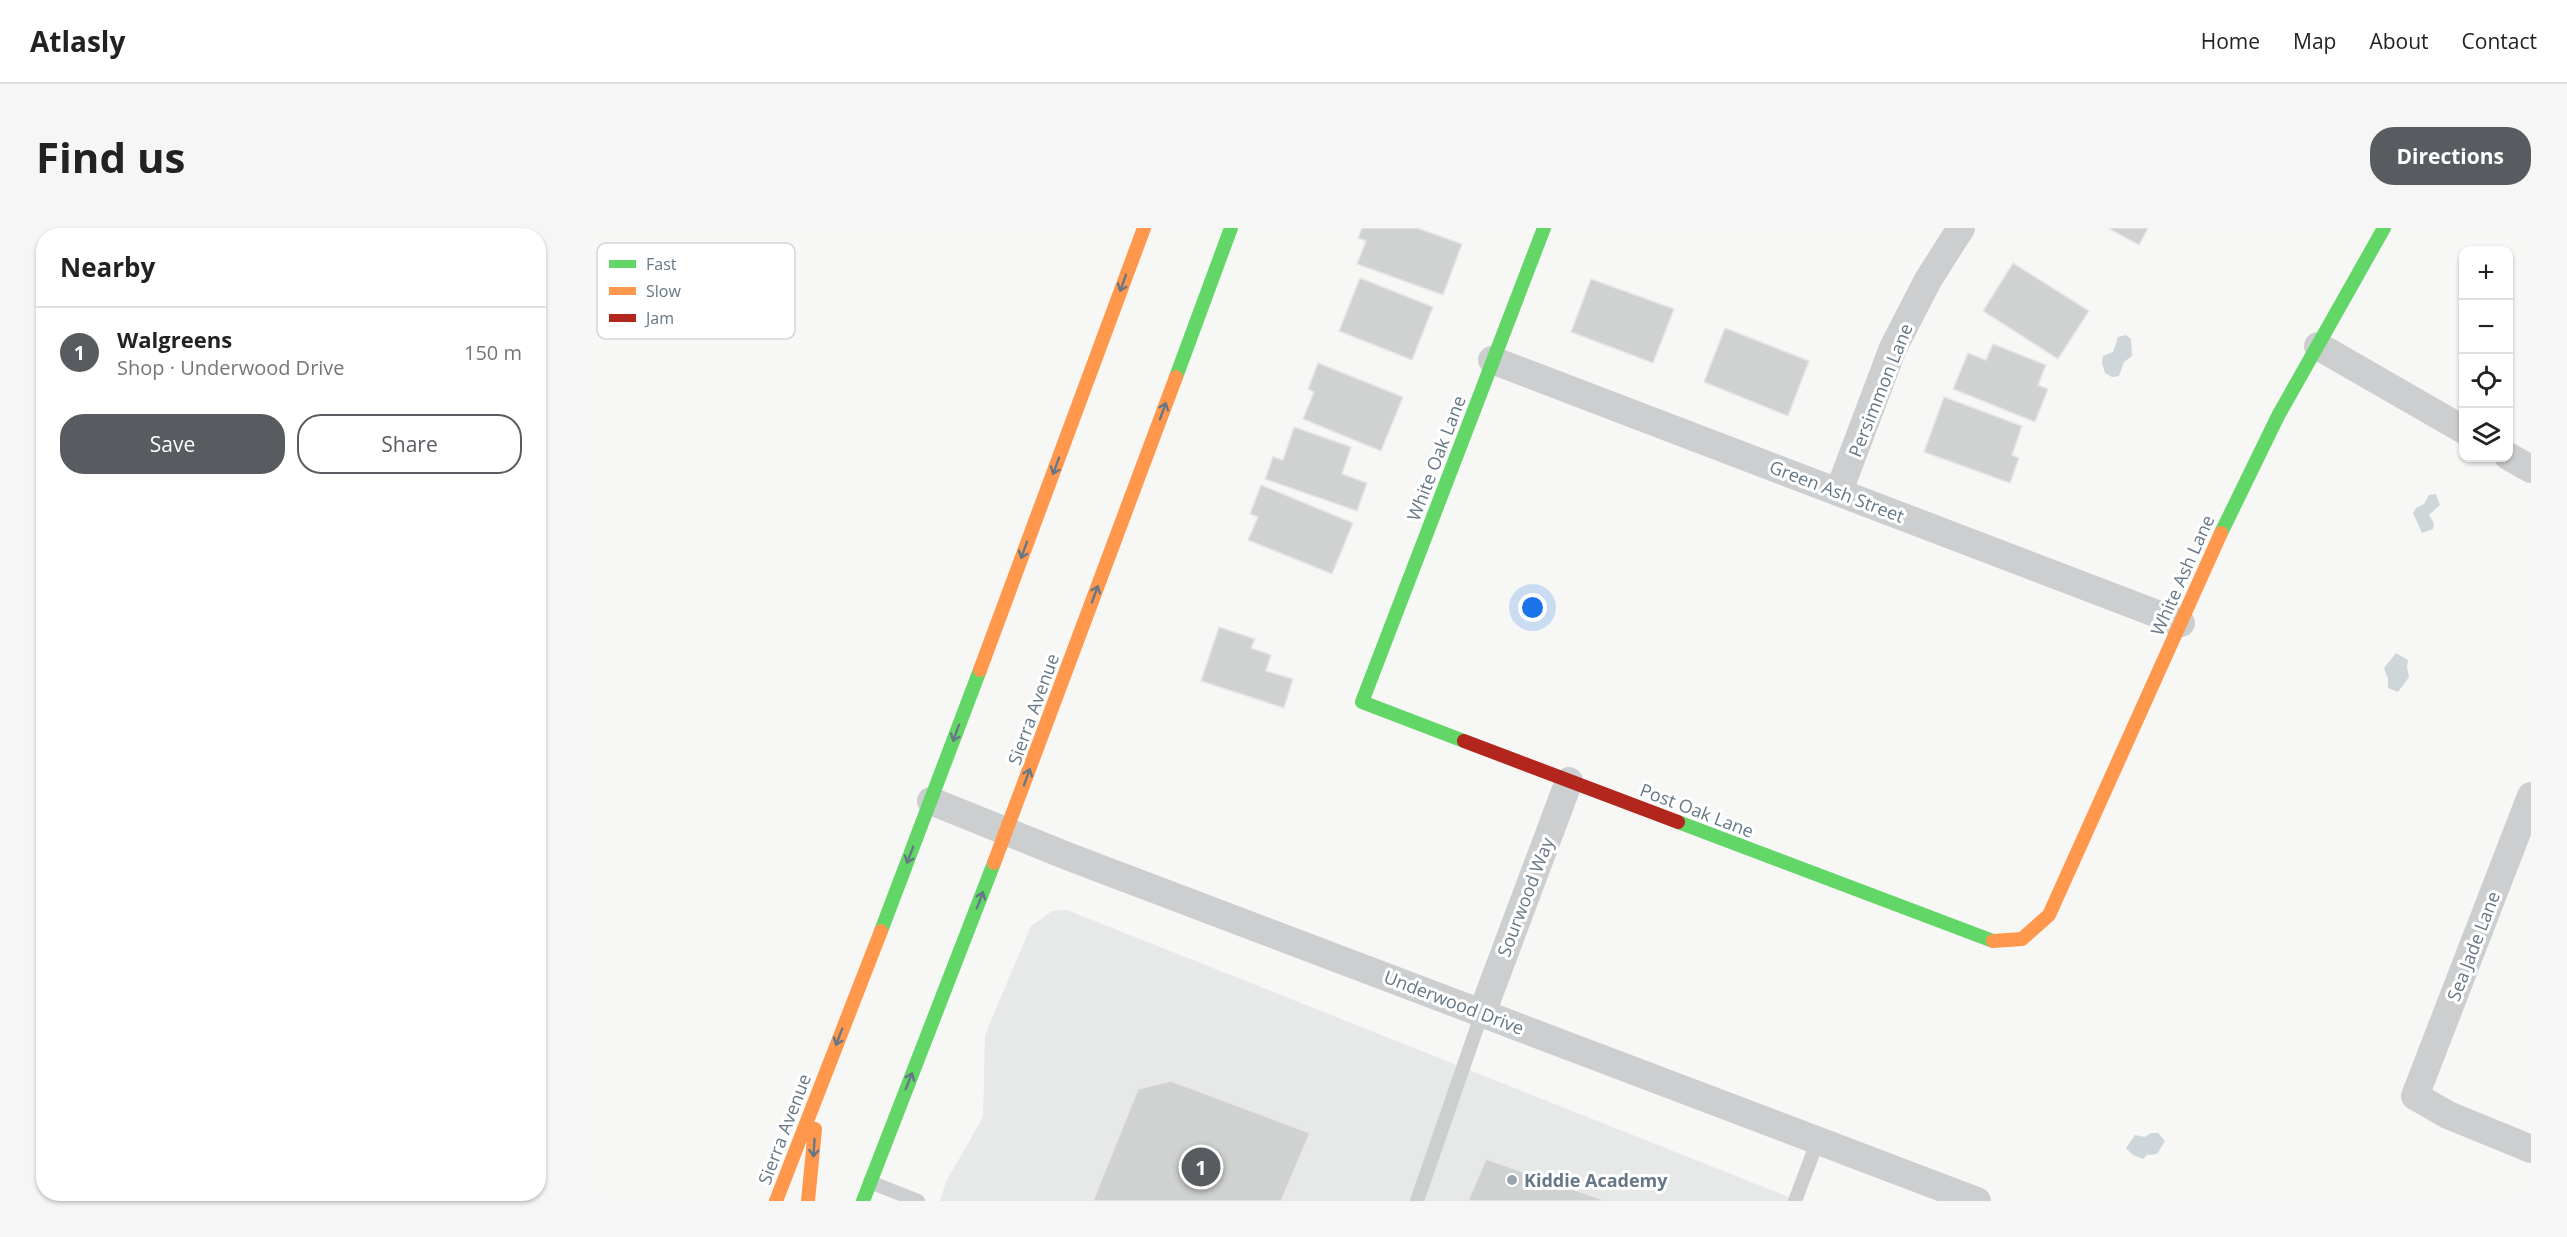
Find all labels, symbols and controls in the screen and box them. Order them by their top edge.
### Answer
text: Atlasly [30,22,125,60]
text: Home [2201,27,2260,55]
text: Map [2293,27,2336,55]
text: About [2369,27,2429,55]
text: Contact [2462,27,2537,55]
button: Directions [2370,127,2531,185]
text: Find us [36,128,185,185]
legend [597,243,795,339]
map controls [2459,246,2513,462]
button: + [2459,246,2513,300]
text: Nearby [60,249,155,285]
text: Fast [646,253,677,275]
one-way arrow [1117,273,1128,292]
text: Slow [646,280,681,302]
button: − [2459,300,2513,354]
text: Jam [644,307,674,329]
street label: Persimmon Lane [1842,320,1918,460]
text: Walgreens [117,324,232,354]
text: 1 [74,339,85,366]
text: 150 m [464,339,522,366]
text: Shop · Underwood Drive [117,354,345,381]
button: locate [2459,354,2513,408]
street label: White Oak Lane [1401,392,1471,524]
one-way arrow [1158,402,1169,421]
button: layers [2459,408,2513,462]
button: Save [60,414,285,474]
button: Share [297,414,522,474]
street label: Green Ash Street [1766,454,1908,528]
one-way arrow [1049,456,1060,474]
street label: White Ash Lane [2145,511,2219,639]
one-way arrow [1018,540,1029,559]
one-way arrow [1090,585,1101,604]
your location [1518,593,1547,622]
street label: Sierra Avenue [1002,650,1064,768]
one-way arrow [950,723,961,742]
one-way arrow [1022,768,1033,786]
street label: Post Oak Lane [1637,777,1757,843]
street label: Sourwood Way [1491,833,1559,960]
one-way arrow [904,846,915,864]
street label: Sea Jade Lane [2441,888,2505,1004]
one-way arrow [975,891,986,909]
street label: Underwood Drive [1381,964,1527,1040]
one-way arrow [833,1027,844,1046]
street label: Sierra Avenue [752,1070,816,1188]
one-way arrow [904,1073,915,1091]
one-way arrow [808,1137,819,1157]
pin: 1 [1182,1144,1220,1190]
place label: Kiddie Academy [1524,1168,1668,1192]
marker: Kiddie Academy [1505,1173,1519,1187]

